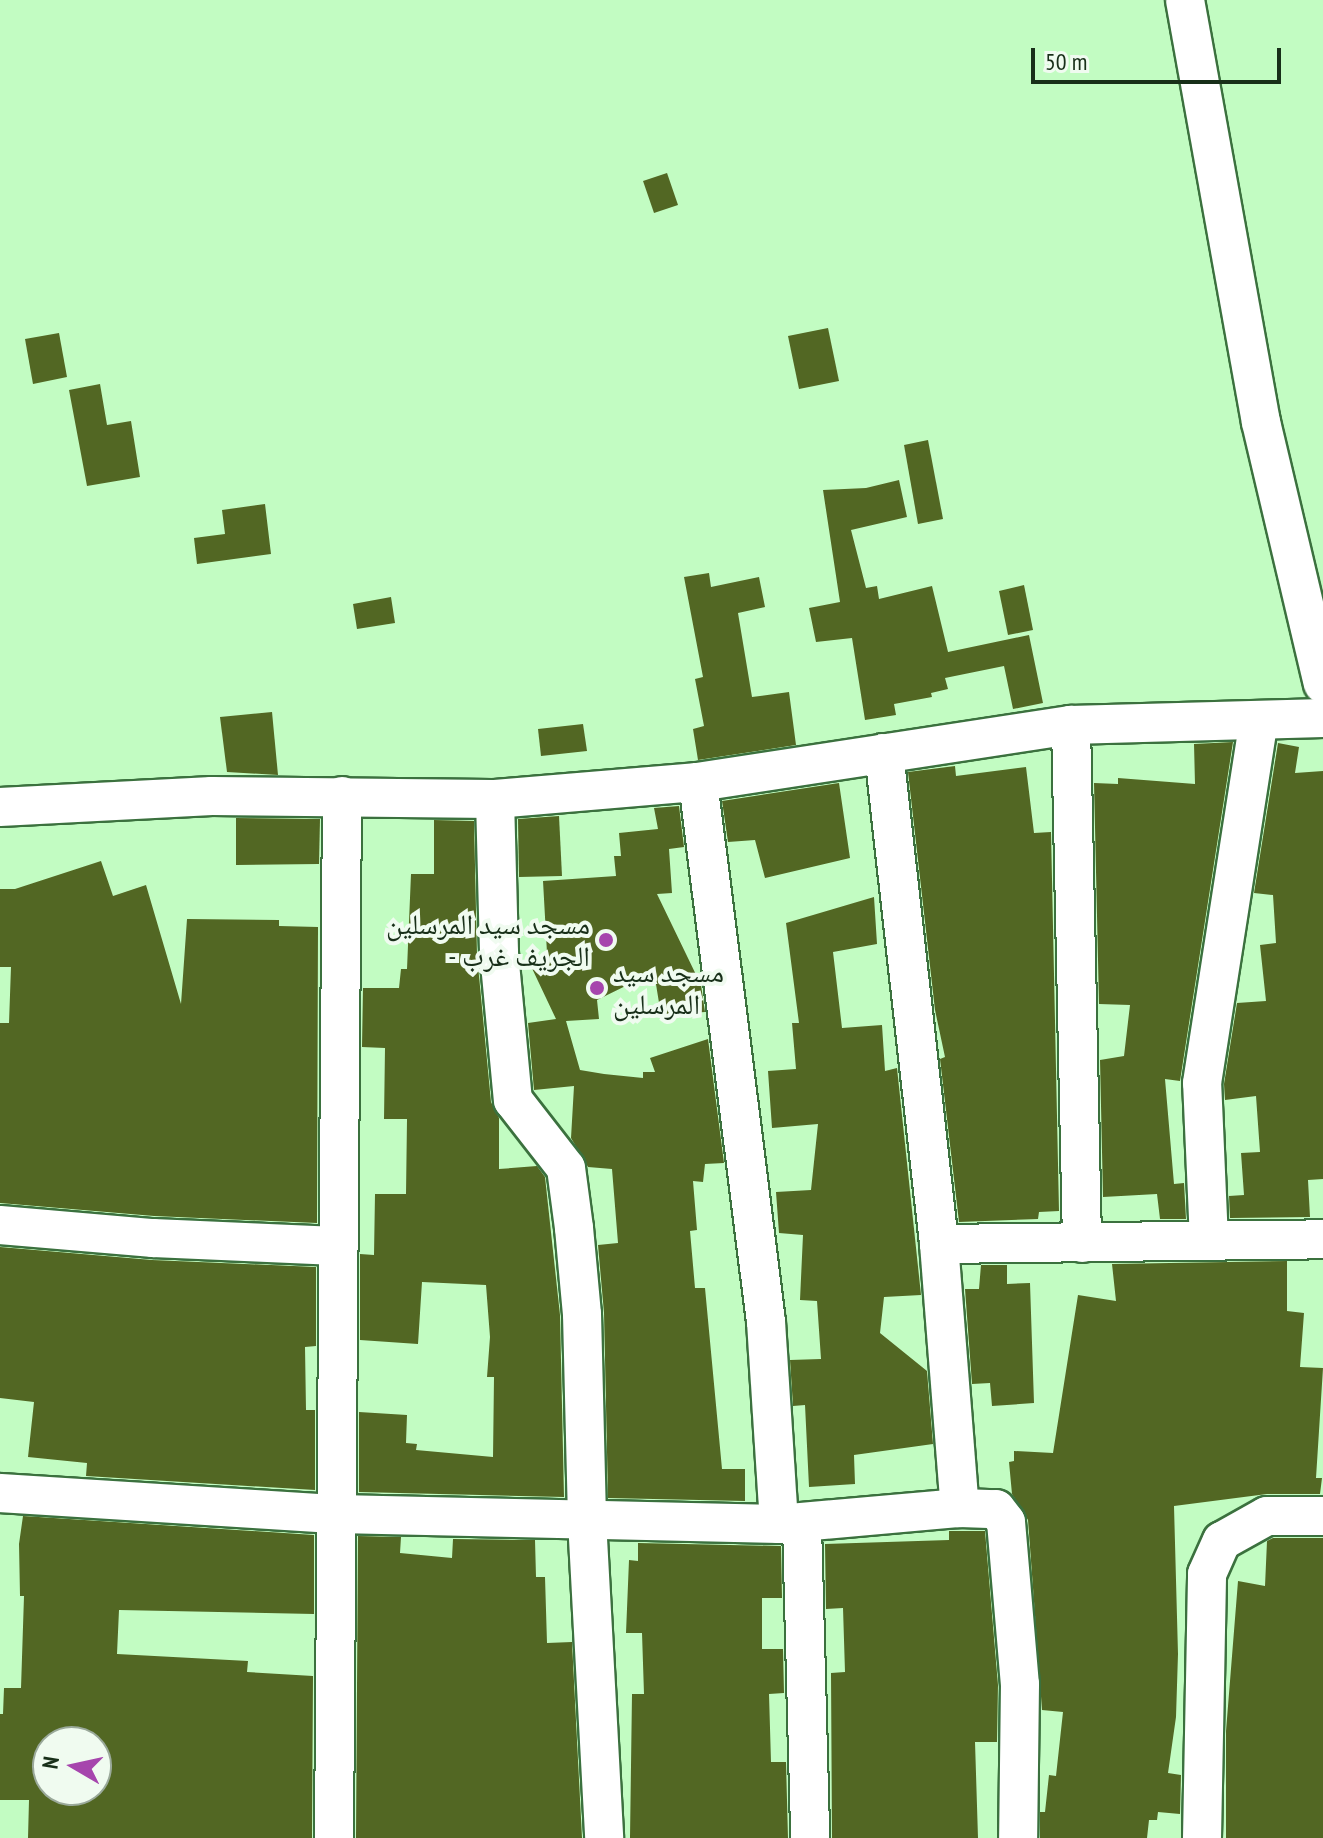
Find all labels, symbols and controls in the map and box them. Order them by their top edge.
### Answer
scale bar [1035,32,1285,82]
text: 50 m [1045,46,1087,77]
place label: مسجد سيد المرسلين - الجريف غرب [386,907,590,973]
marker: مسجد سيد المرسلين - الجريف غرب [597,931,615,949]
place label: مسجد سيد المرسلين [613,955,724,1021]
marker: مسجد سيد المرسلين [588,979,606,997]
north arrow [32,1726,112,1806]
text: N [36,1755,65,1771]

